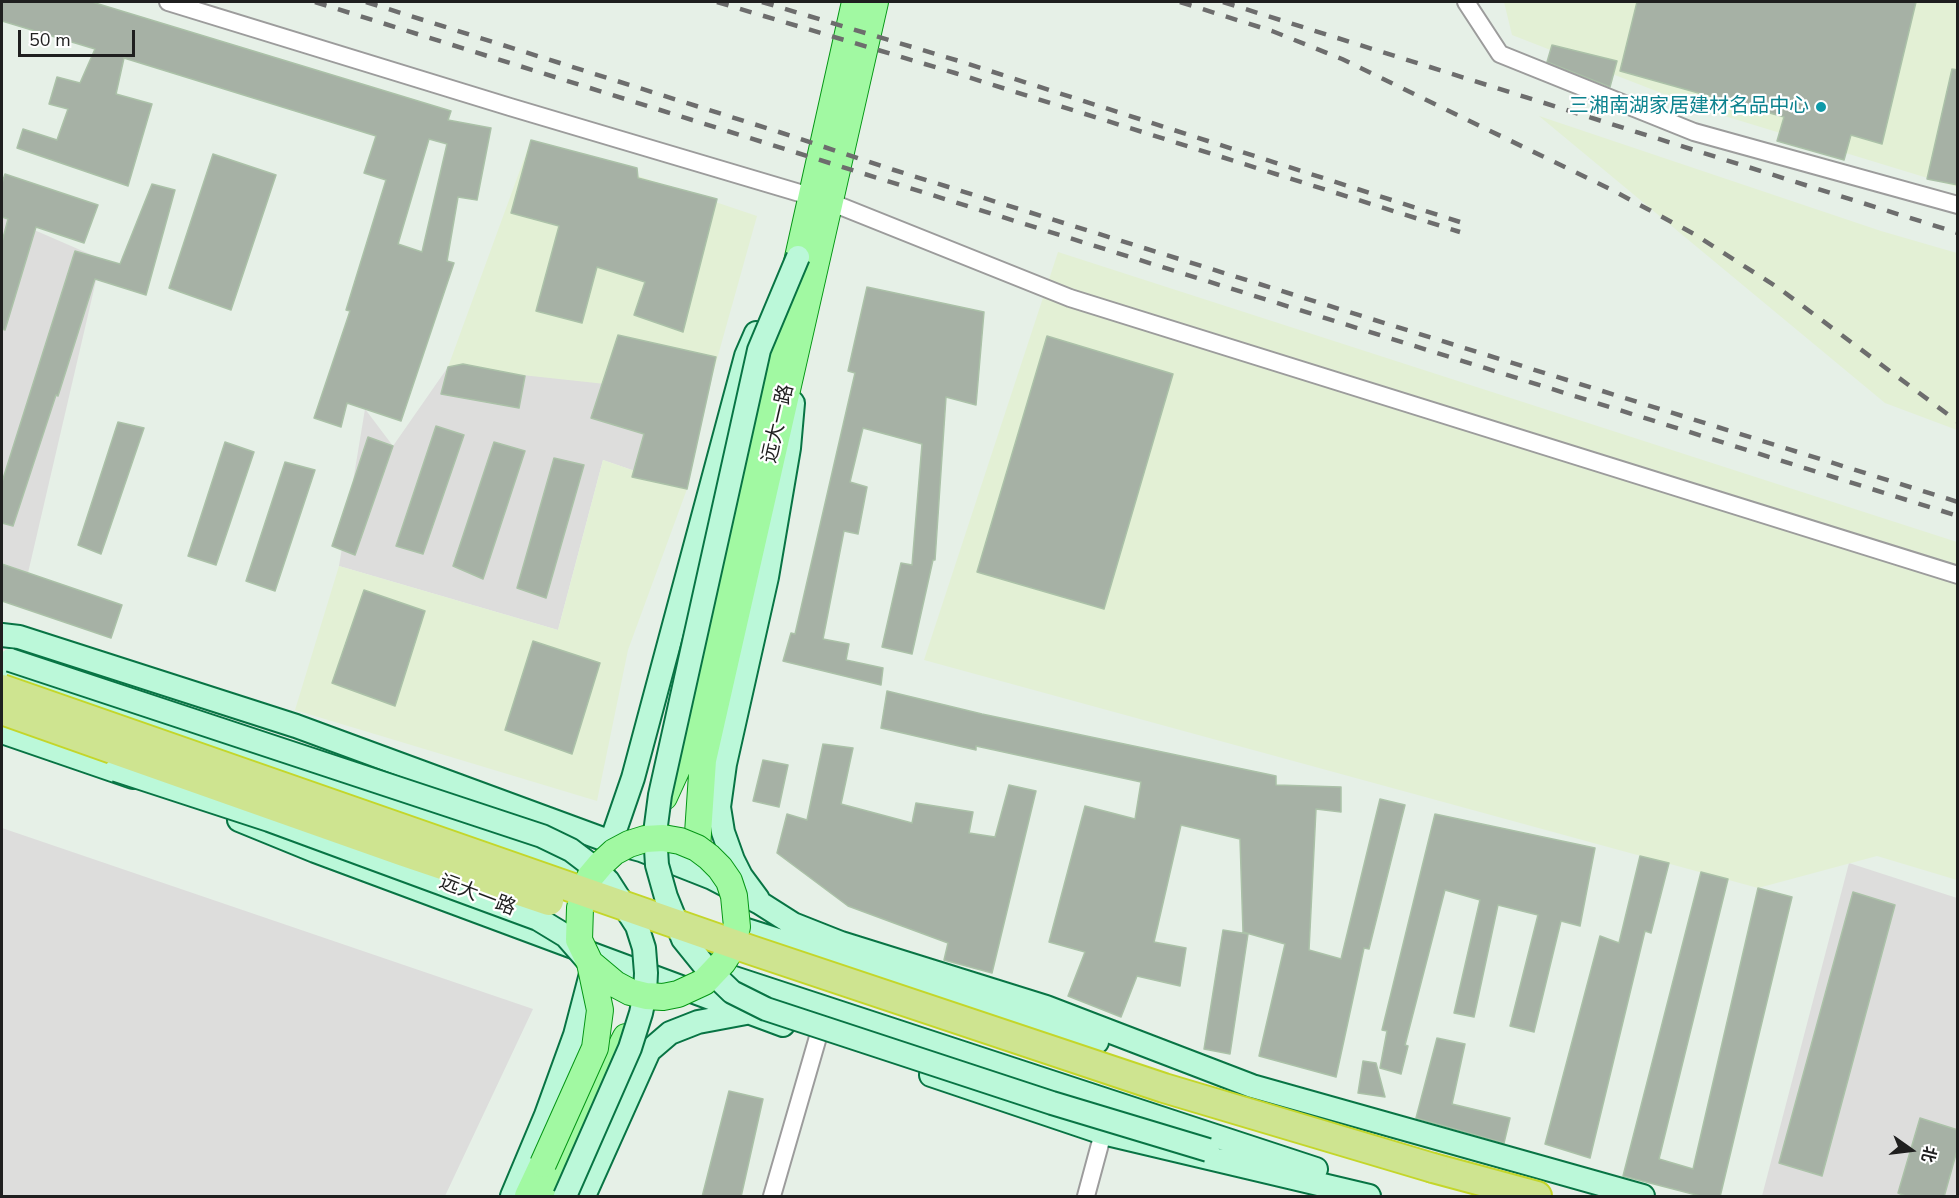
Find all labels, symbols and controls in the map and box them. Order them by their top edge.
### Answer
scale bar [21,18,138,56]
text: 50 m [29,28,71,52]
place label: 三湘南湖家居建材名品中心 [1569,95,1809,119]
marker: 三湘南湖家居建材名品中心 [1814,100,1828,114]
street label: 远大一路 [758,382,800,466]
street label: 远大一路 [435,870,519,922]
north arrow [1881,1120,1941,1180]
text: 北 [1916,1144,1941,1165]

